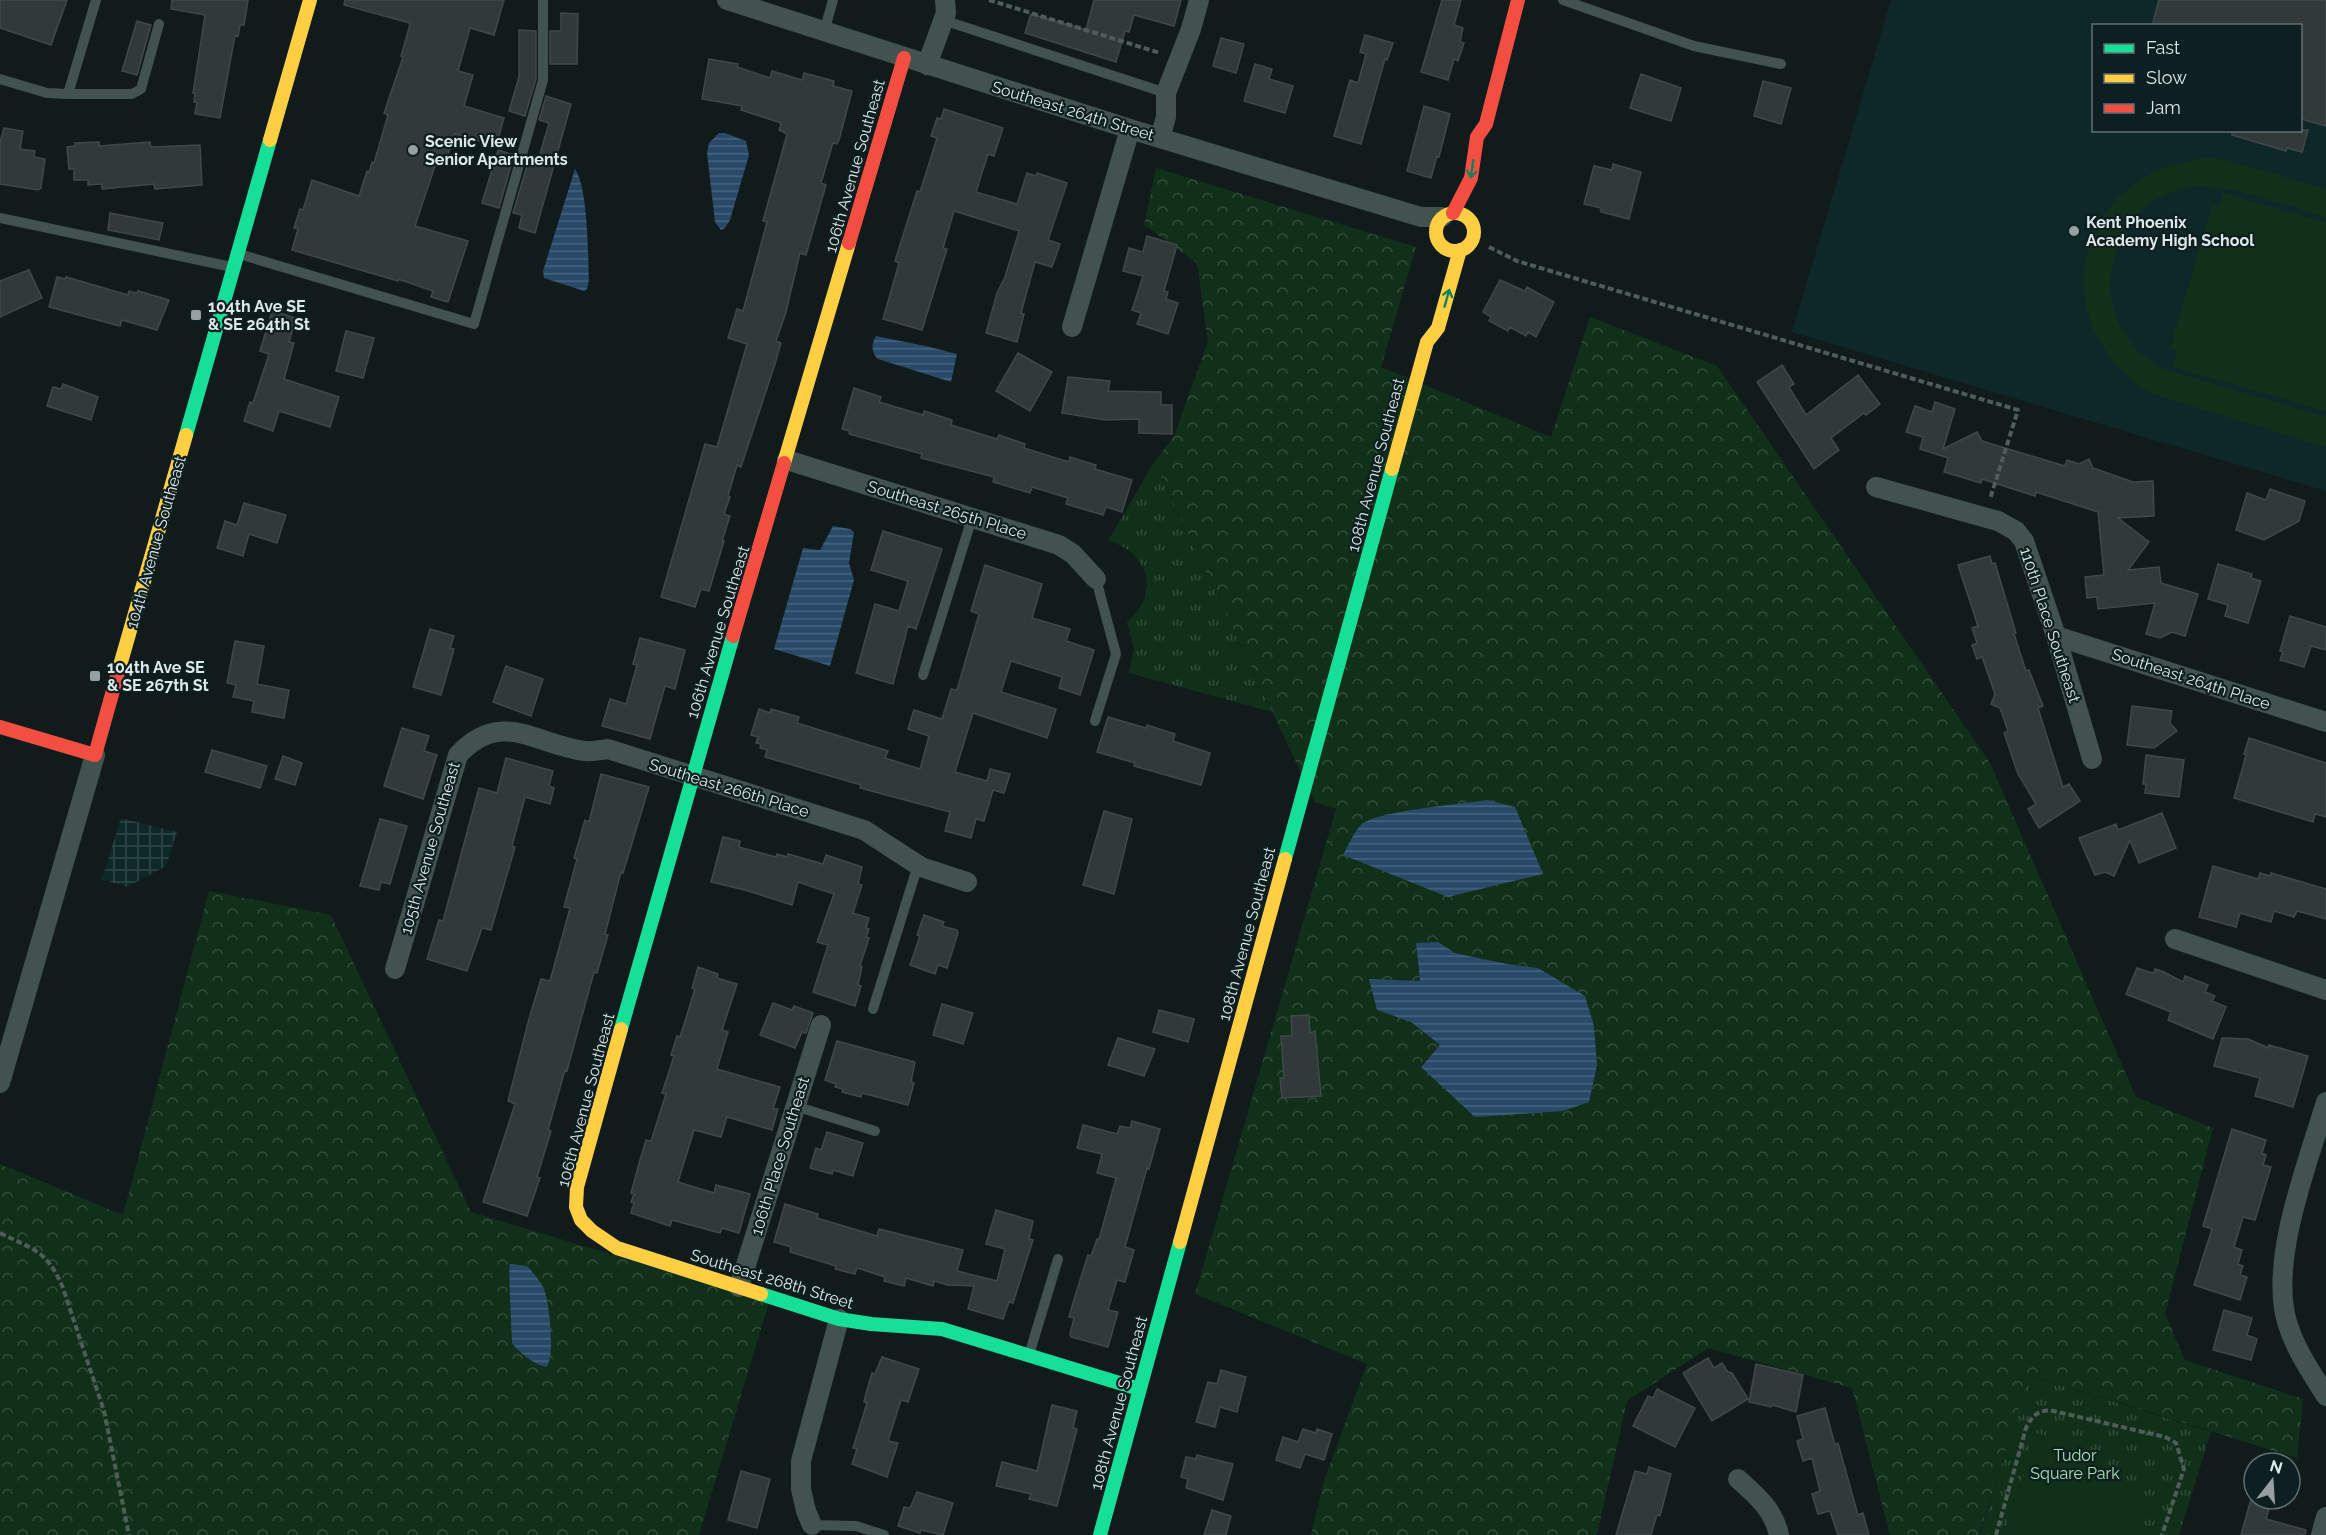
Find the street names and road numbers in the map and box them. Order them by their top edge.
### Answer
street label: 106th Avenue Southeast [821,77,889,255]
street label: Southeast 264th Street [990,77,1157,145]
street label: 108th Avenue Southeast [1344,375,1409,554]
street label: 104th Avenue Southeast [122,453,190,630]
street label: Southeast 265th Place [865,477,1029,543]
street label: 106th Avenue Southeast [683,543,753,721]
street label: 110th Place Southeast [2016,545,2084,706]
street label: Southeast 264th Place [2109,644,2273,714]
street label: Southeast 266th Place [647,755,811,821]
street label: 105th Avenue Southeast [396,759,464,936]
street label: 108th Avenue Southeast [1215,844,1280,1023]
street label: 106th Avenue Southeast [554,1010,619,1189]
street label: 106th Place Southeast [747,1074,813,1238]
street label: Southeast 268th Street [688,1245,856,1313]
street label: 108th Avenue Southeast [1087,1313,1152,1492]

